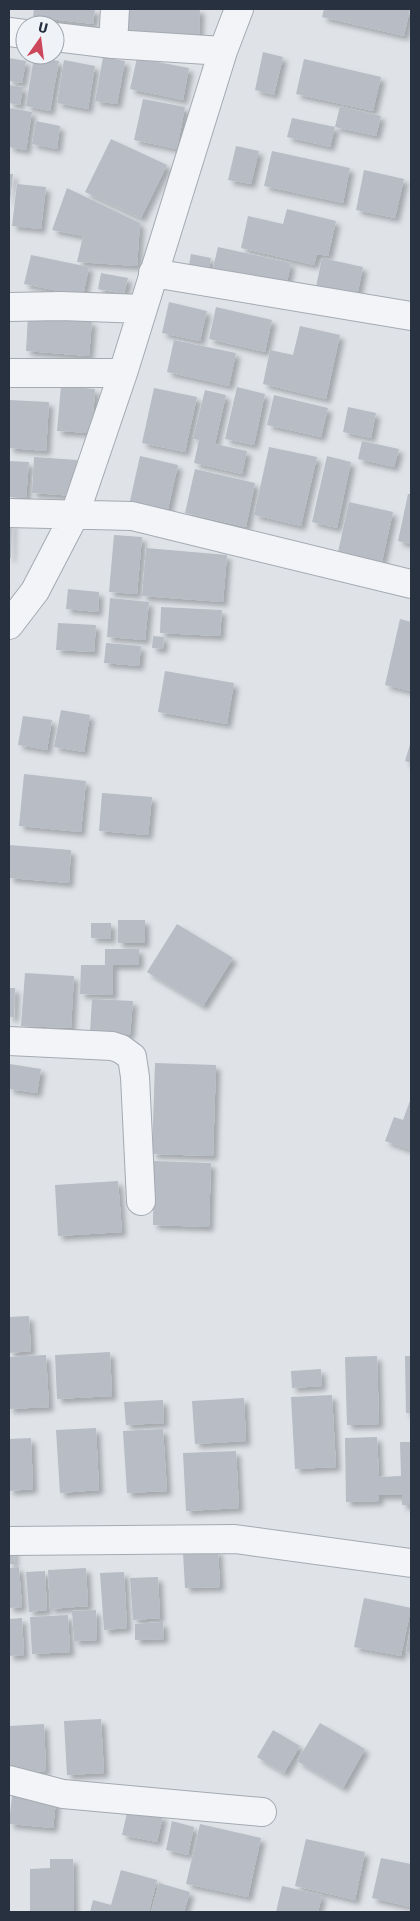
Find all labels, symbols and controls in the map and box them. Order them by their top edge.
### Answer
north arrow [15,15,65,65]
text: U [37,19,50,37]

